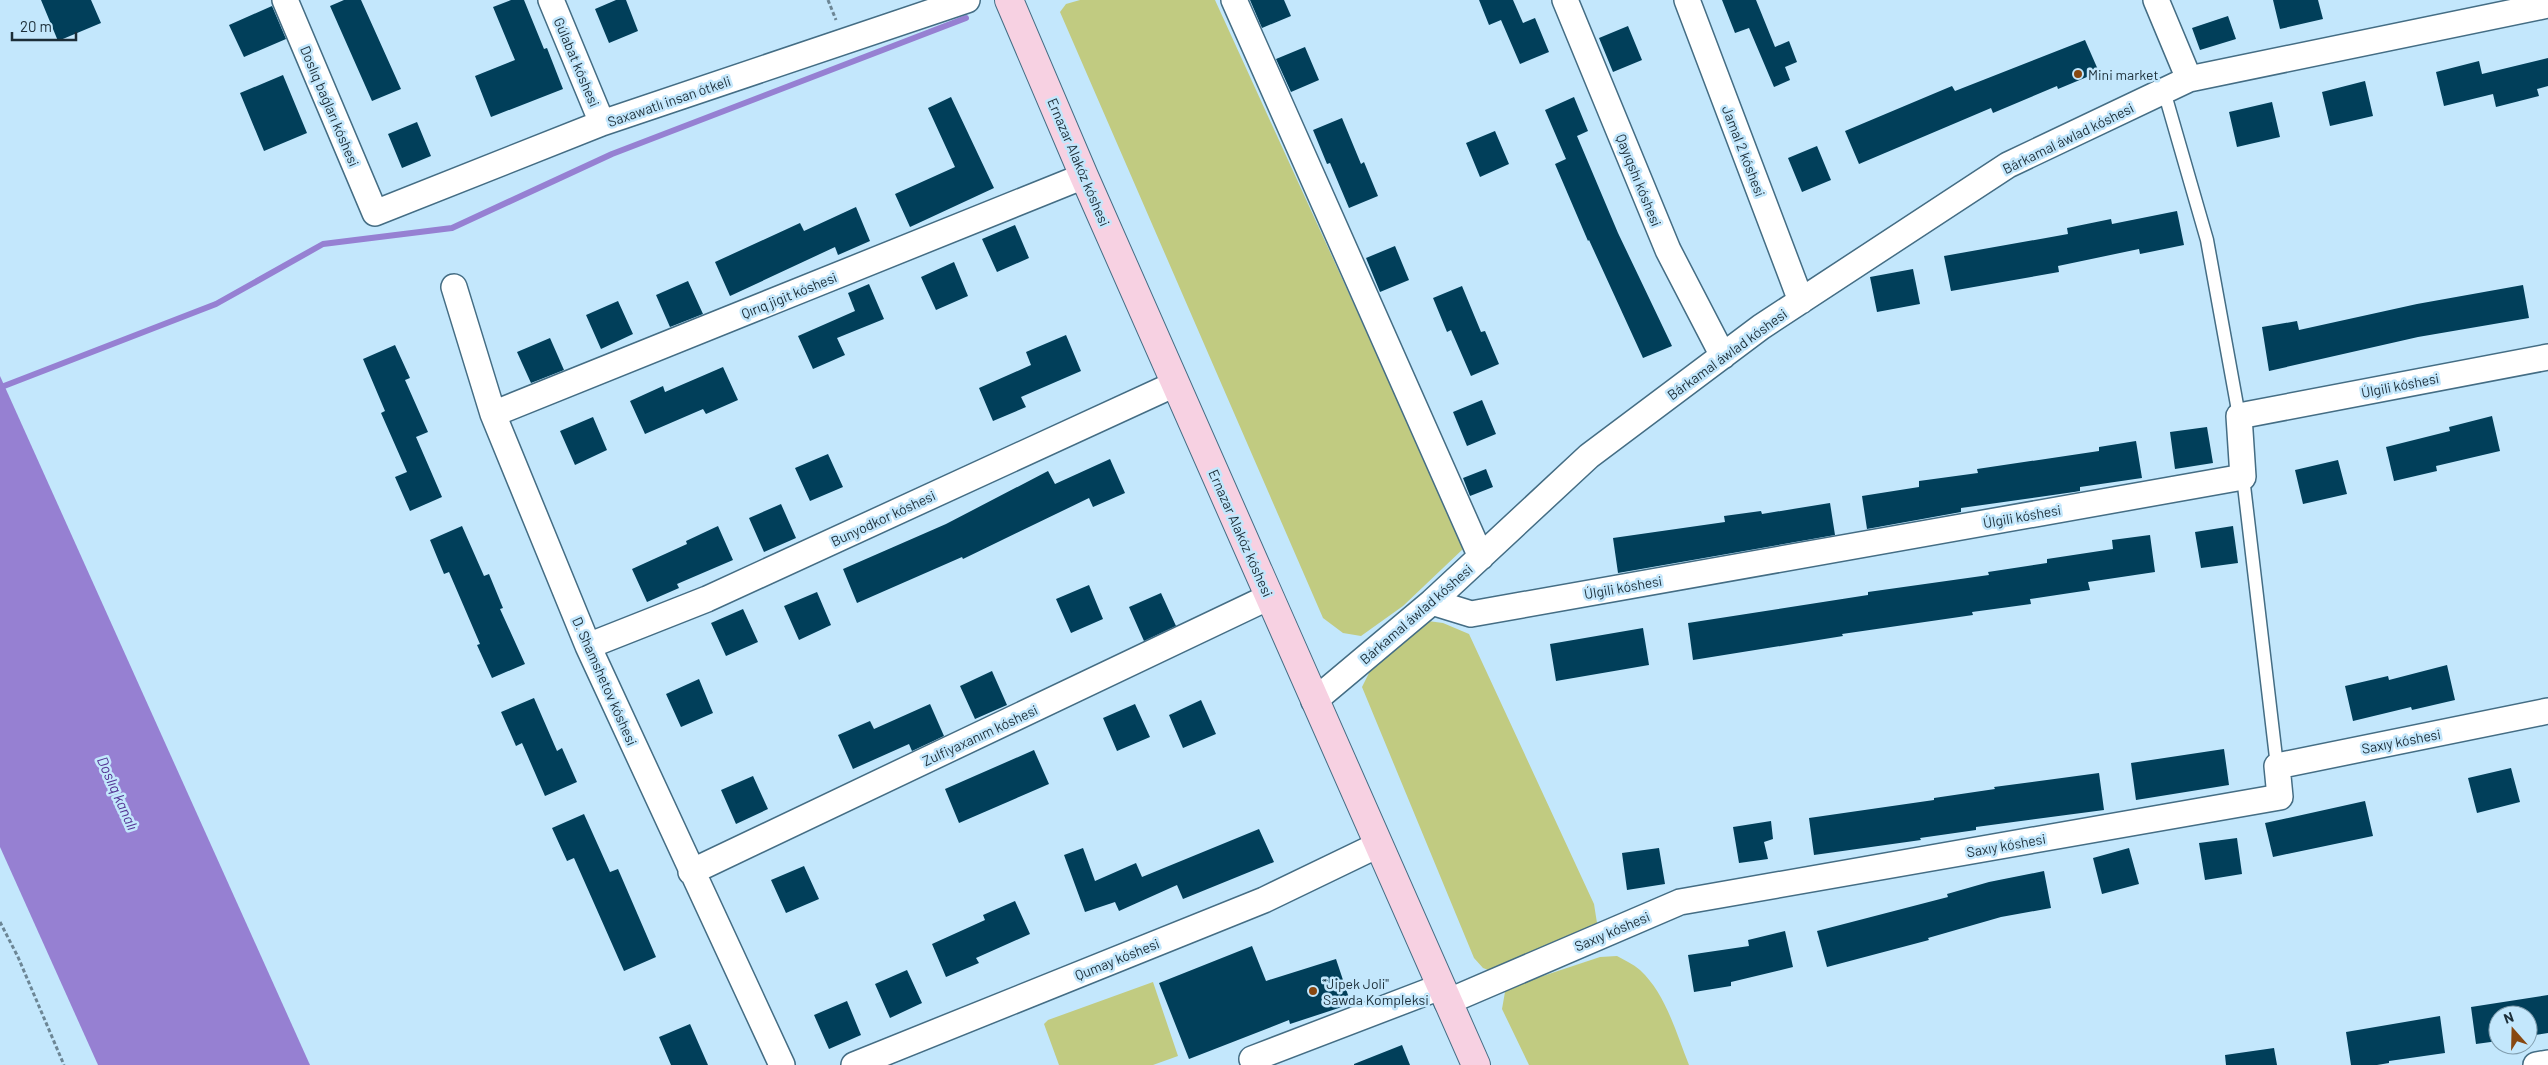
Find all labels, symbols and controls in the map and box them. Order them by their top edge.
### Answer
scale bar [12,10,76,42]
street label: Gúlabat kóshesi [551,15,603,109]
text: 20 m [20,17,52,35]
street label: Doslıq baǵları kóshesi [297,43,363,169]
place label: Mini market [2088,66,2159,83]
marker: Mini market [2072,68,2084,80]
street label: Saxawatlı insan ótkeli [605,72,733,130]
street label: Ernazar Alakóz kóshesi [1044,95,1114,229]
street label: Bárkamal áwlad kóshesi [2000,99,2136,177]
street label: Jamal 2 kóshesi [1719,103,1769,199]
street label: Qayıqshı kóshesi [1613,131,1665,229]
street label: Qırıq jigit kóshesi [739,268,839,322]
street label: Bárkamal áwlad kóshesi [1664,305,1790,403]
street label: Úlgili kóshesi [2360,369,2440,401]
street label: Ernazar Alakóz kóshesi [1205,467,1277,599]
street label: Bunyodkor kóshesi [828,486,938,550]
street label: Úlgili kóshesi [1982,501,2062,531]
street label: Bárkamal áwlad kóshesi [1356,560,1476,668]
street label: Úlgili kóshesi [1583,572,1663,602]
street label: D. Shamshetov kóshesi [569,614,641,748]
street label: Zulfiyaxanım kóshesi [920,701,1040,769]
street label: Saxıy kóshesi [2360,725,2442,757]
water label: Doslıq kanalı [94,753,142,833]
street label: Saxıy kóshesi [1965,830,2047,860]
street label: Saxıy kóshesi [1572,907,1652,955]
street label: Qumay kóshesi [1072,934,1162,984]
place label: "Jipek Joli" Sawda Kompleksi [1323,975,1429,1008]
marker: "Jipek Joli" Sawda Kompleksi [1307,985,1319,997]
north arrow [2488,1005,2538,1055]
text: N [2501,1008,2516,1027]

